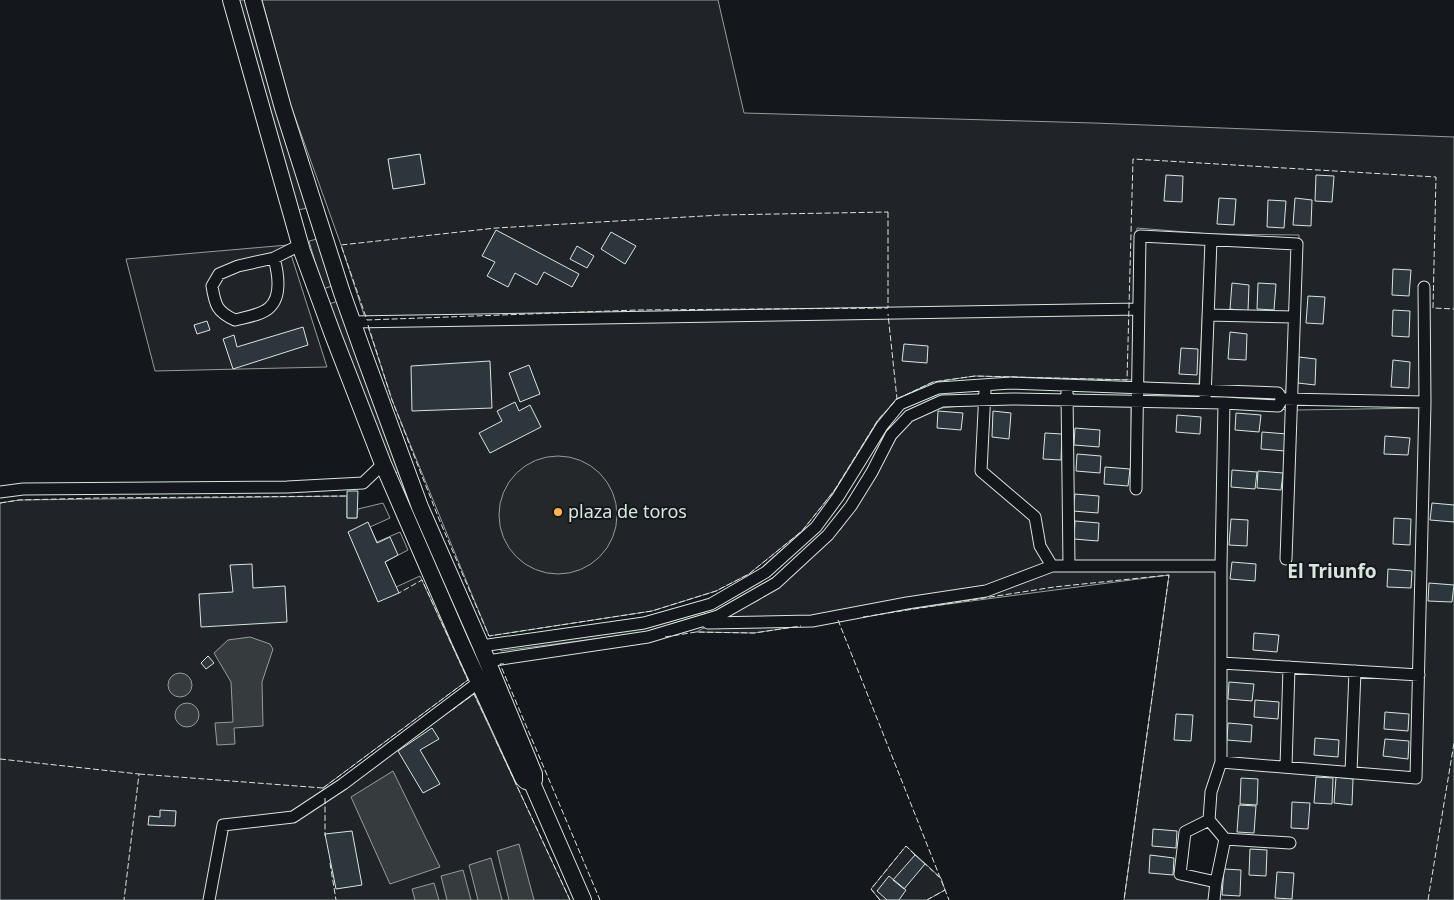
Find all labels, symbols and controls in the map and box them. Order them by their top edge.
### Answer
place label: plaza de toros [568,499,687,523]
marker: plaza de toros [552,506,564,518]
district label: El Triunfo [1287,558,1377,584]

